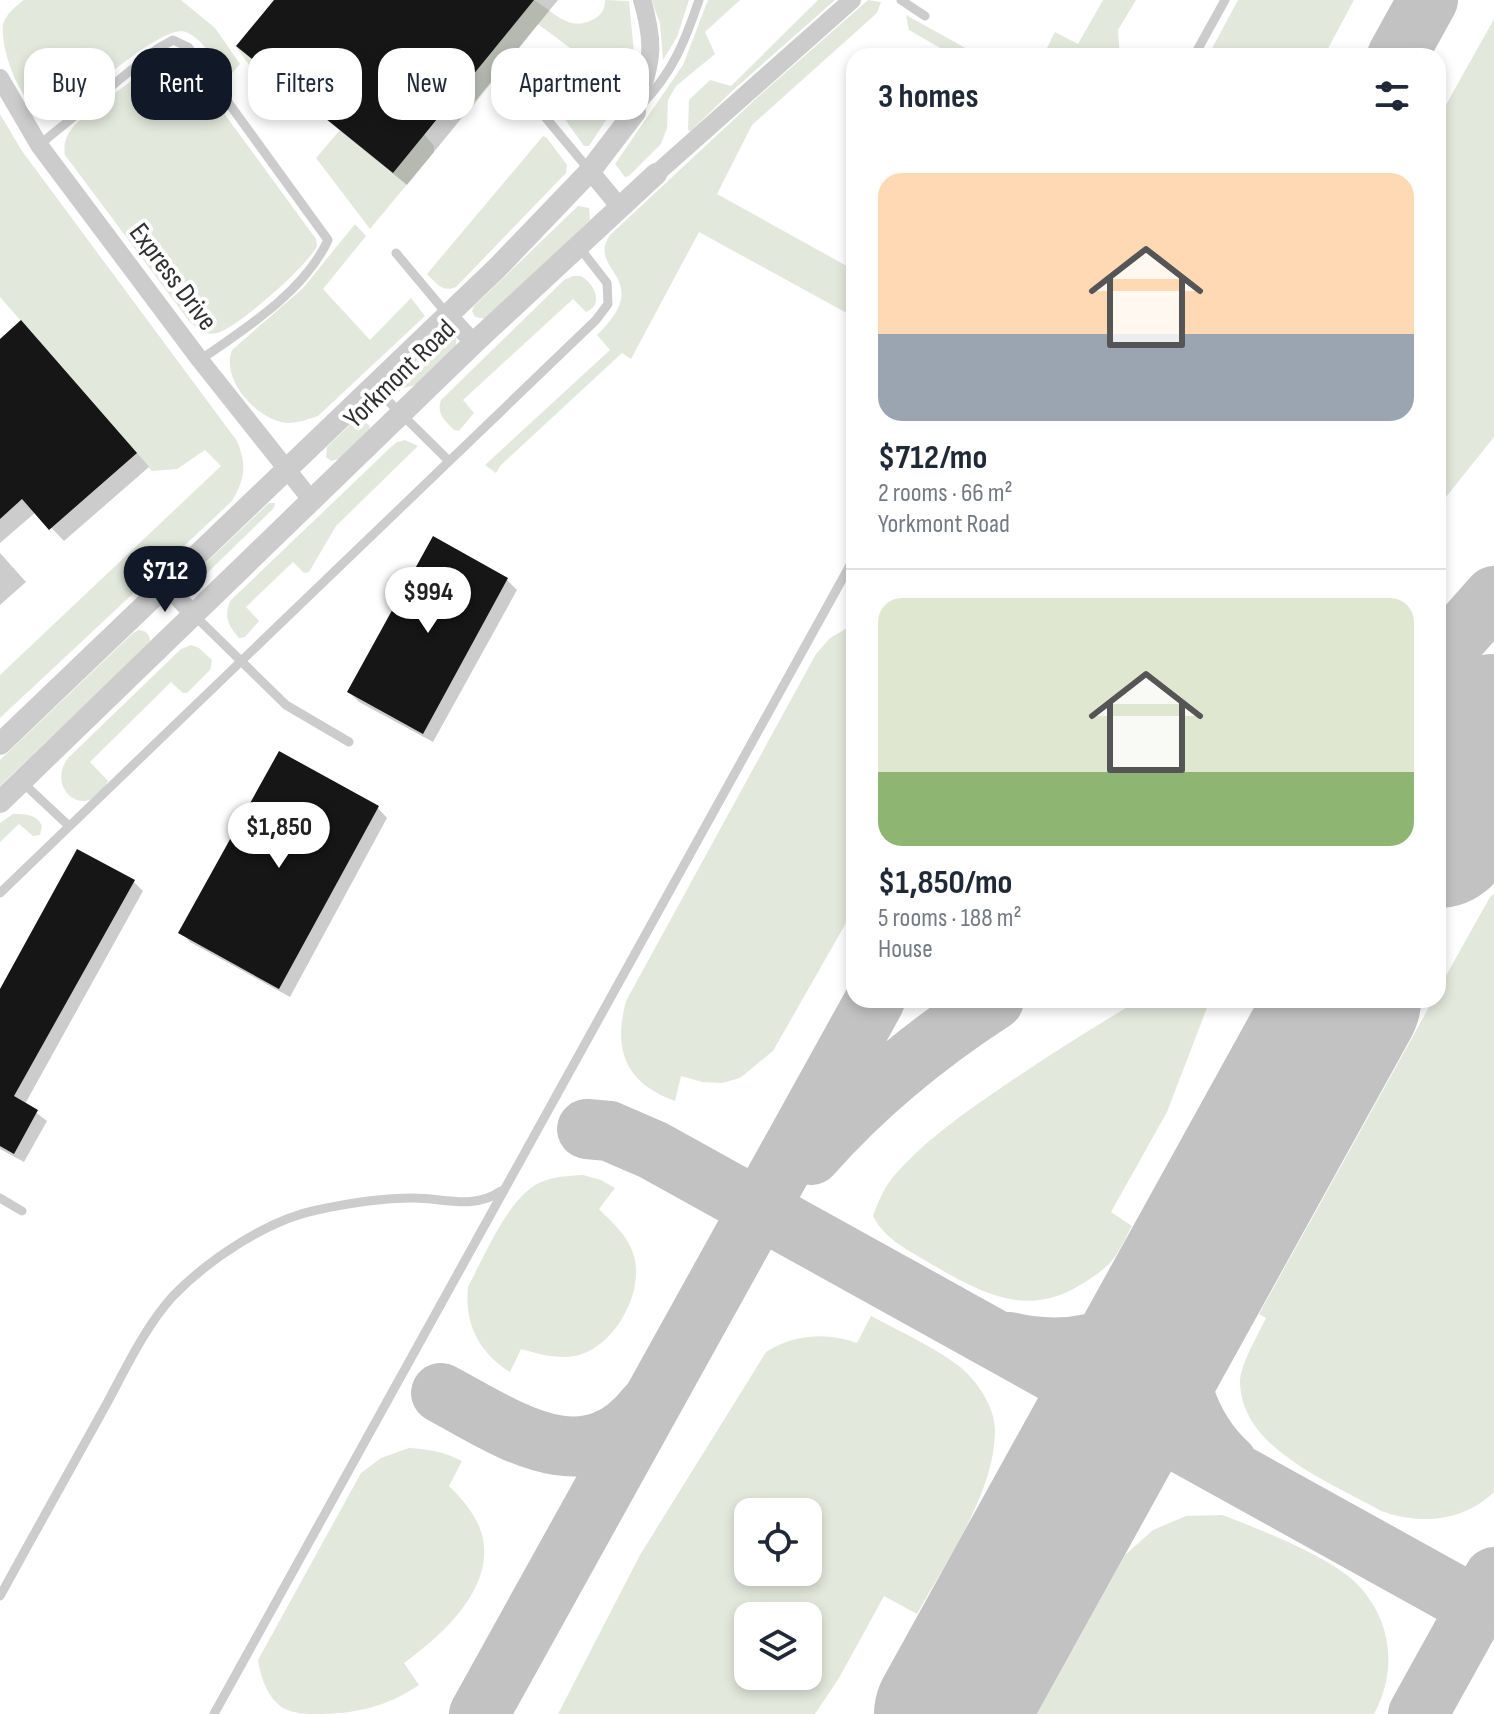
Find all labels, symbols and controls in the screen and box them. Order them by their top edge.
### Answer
chip: Buy [24,48,115,120]
chip: Rent [131,48,232,120]
chip: Filters [248,48,362,120]
chip: New [378,48,475,120]
chip: Apartment [491,48,649,120]
icon: filters [1370,74,1414,118]
text: 3 homes [878,76,979,117]
street label: Express Drive [122,217,224,337]
icon: home [1074,225,1218,369]
street label: Yorkmont Road [337,313,463,435]
text: $712/mo [878,437,987,478]
text: 2 rooms · 66 m² [878,478,1013,509]
text: Yorkmont Road [878,509,1010,540]
pin: $712 [118,546,212,614]
text: $712 [142,556,188,587]
pin: $994 [381,567,475,635]
text: $994 [403,577,453,608]
icon: home [1074,650,1218,794]
pin: $1,850 [214,802,344,870]
text: $1,850 [246,812,312,843]
text: $1,850/mo [878,862,1012,903]
text: 5 rooms · 188 m² [878,903,1021,934]
text: House [878,934,933,965]
map controls [734,1498,822,1690]
button: locate [734,1498,822,1586]
button: layers [734,1602,822,1690]

